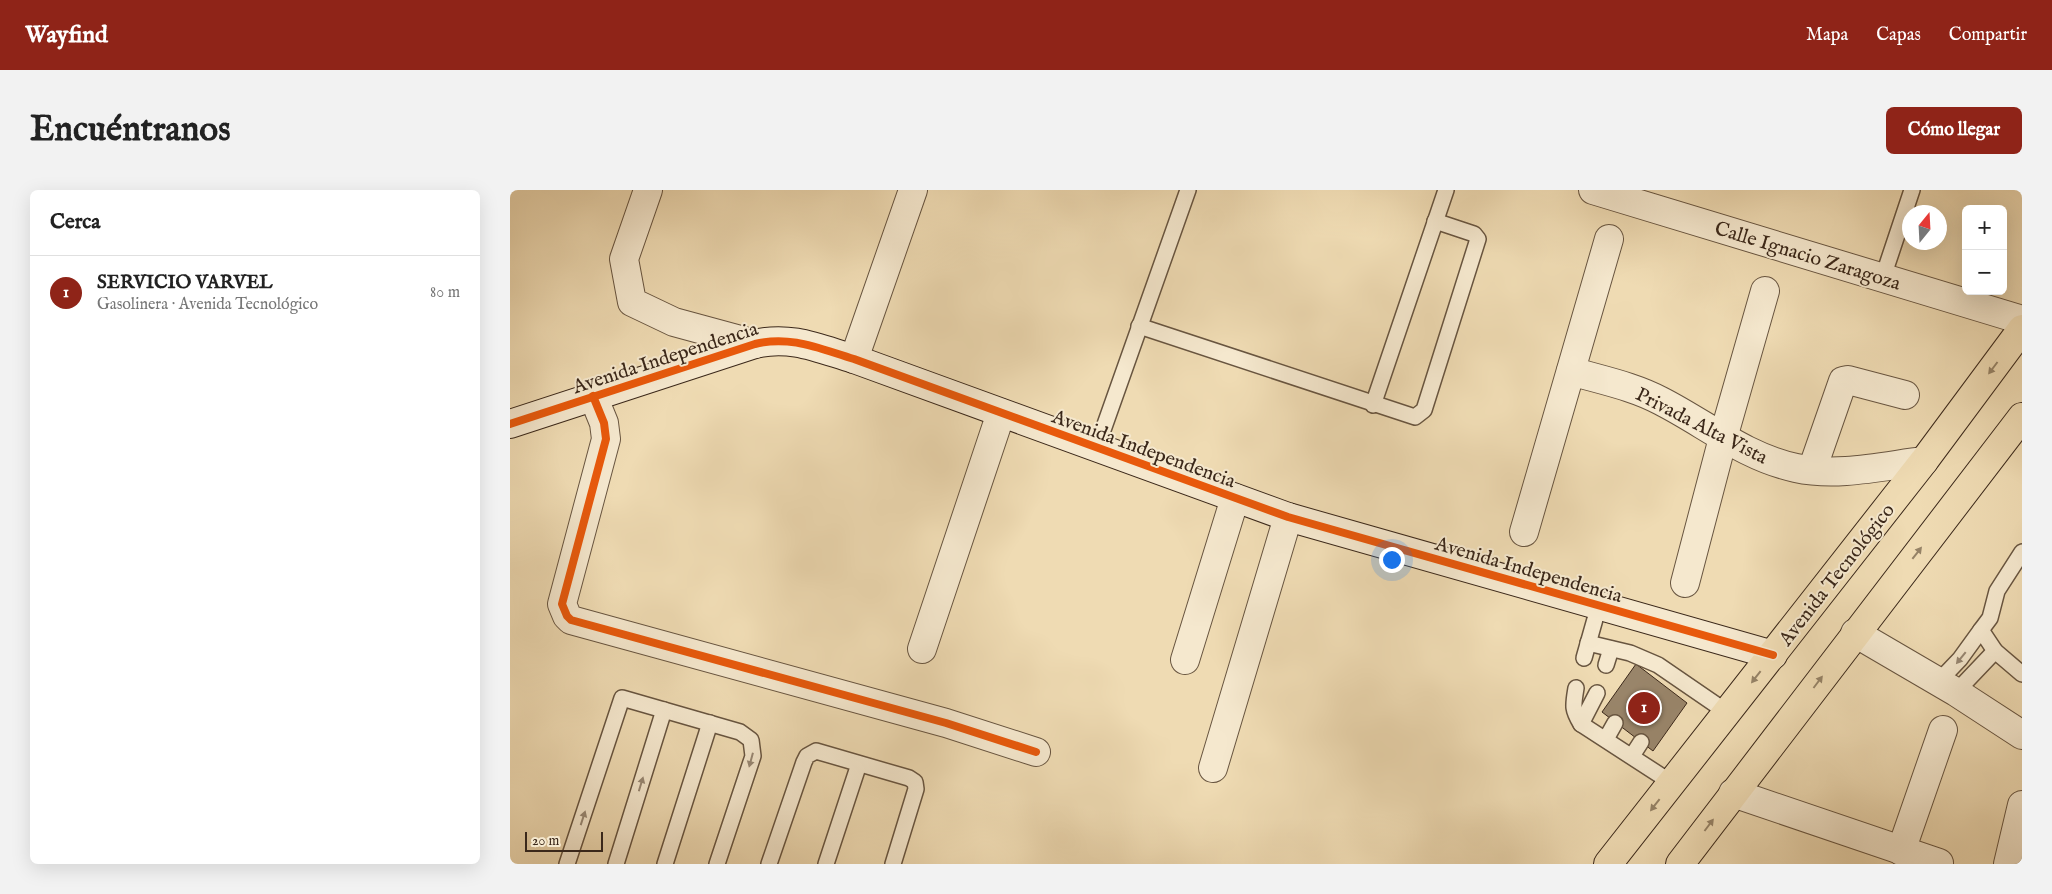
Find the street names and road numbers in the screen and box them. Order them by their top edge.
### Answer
street label: Calle Ignacio Zaragoza [1712,216,1904,297]
street label: Avenida Independencia [569,317,762,401]
street label: Privada Alta Vista [1631,382,1772,471]
street label: Avenida Independencia [1047,404,1239,494]
street label: Avenida Tecnológico [1773,498,1901,652]
street label: Avenida Independencia [1431,531,1625,609]

